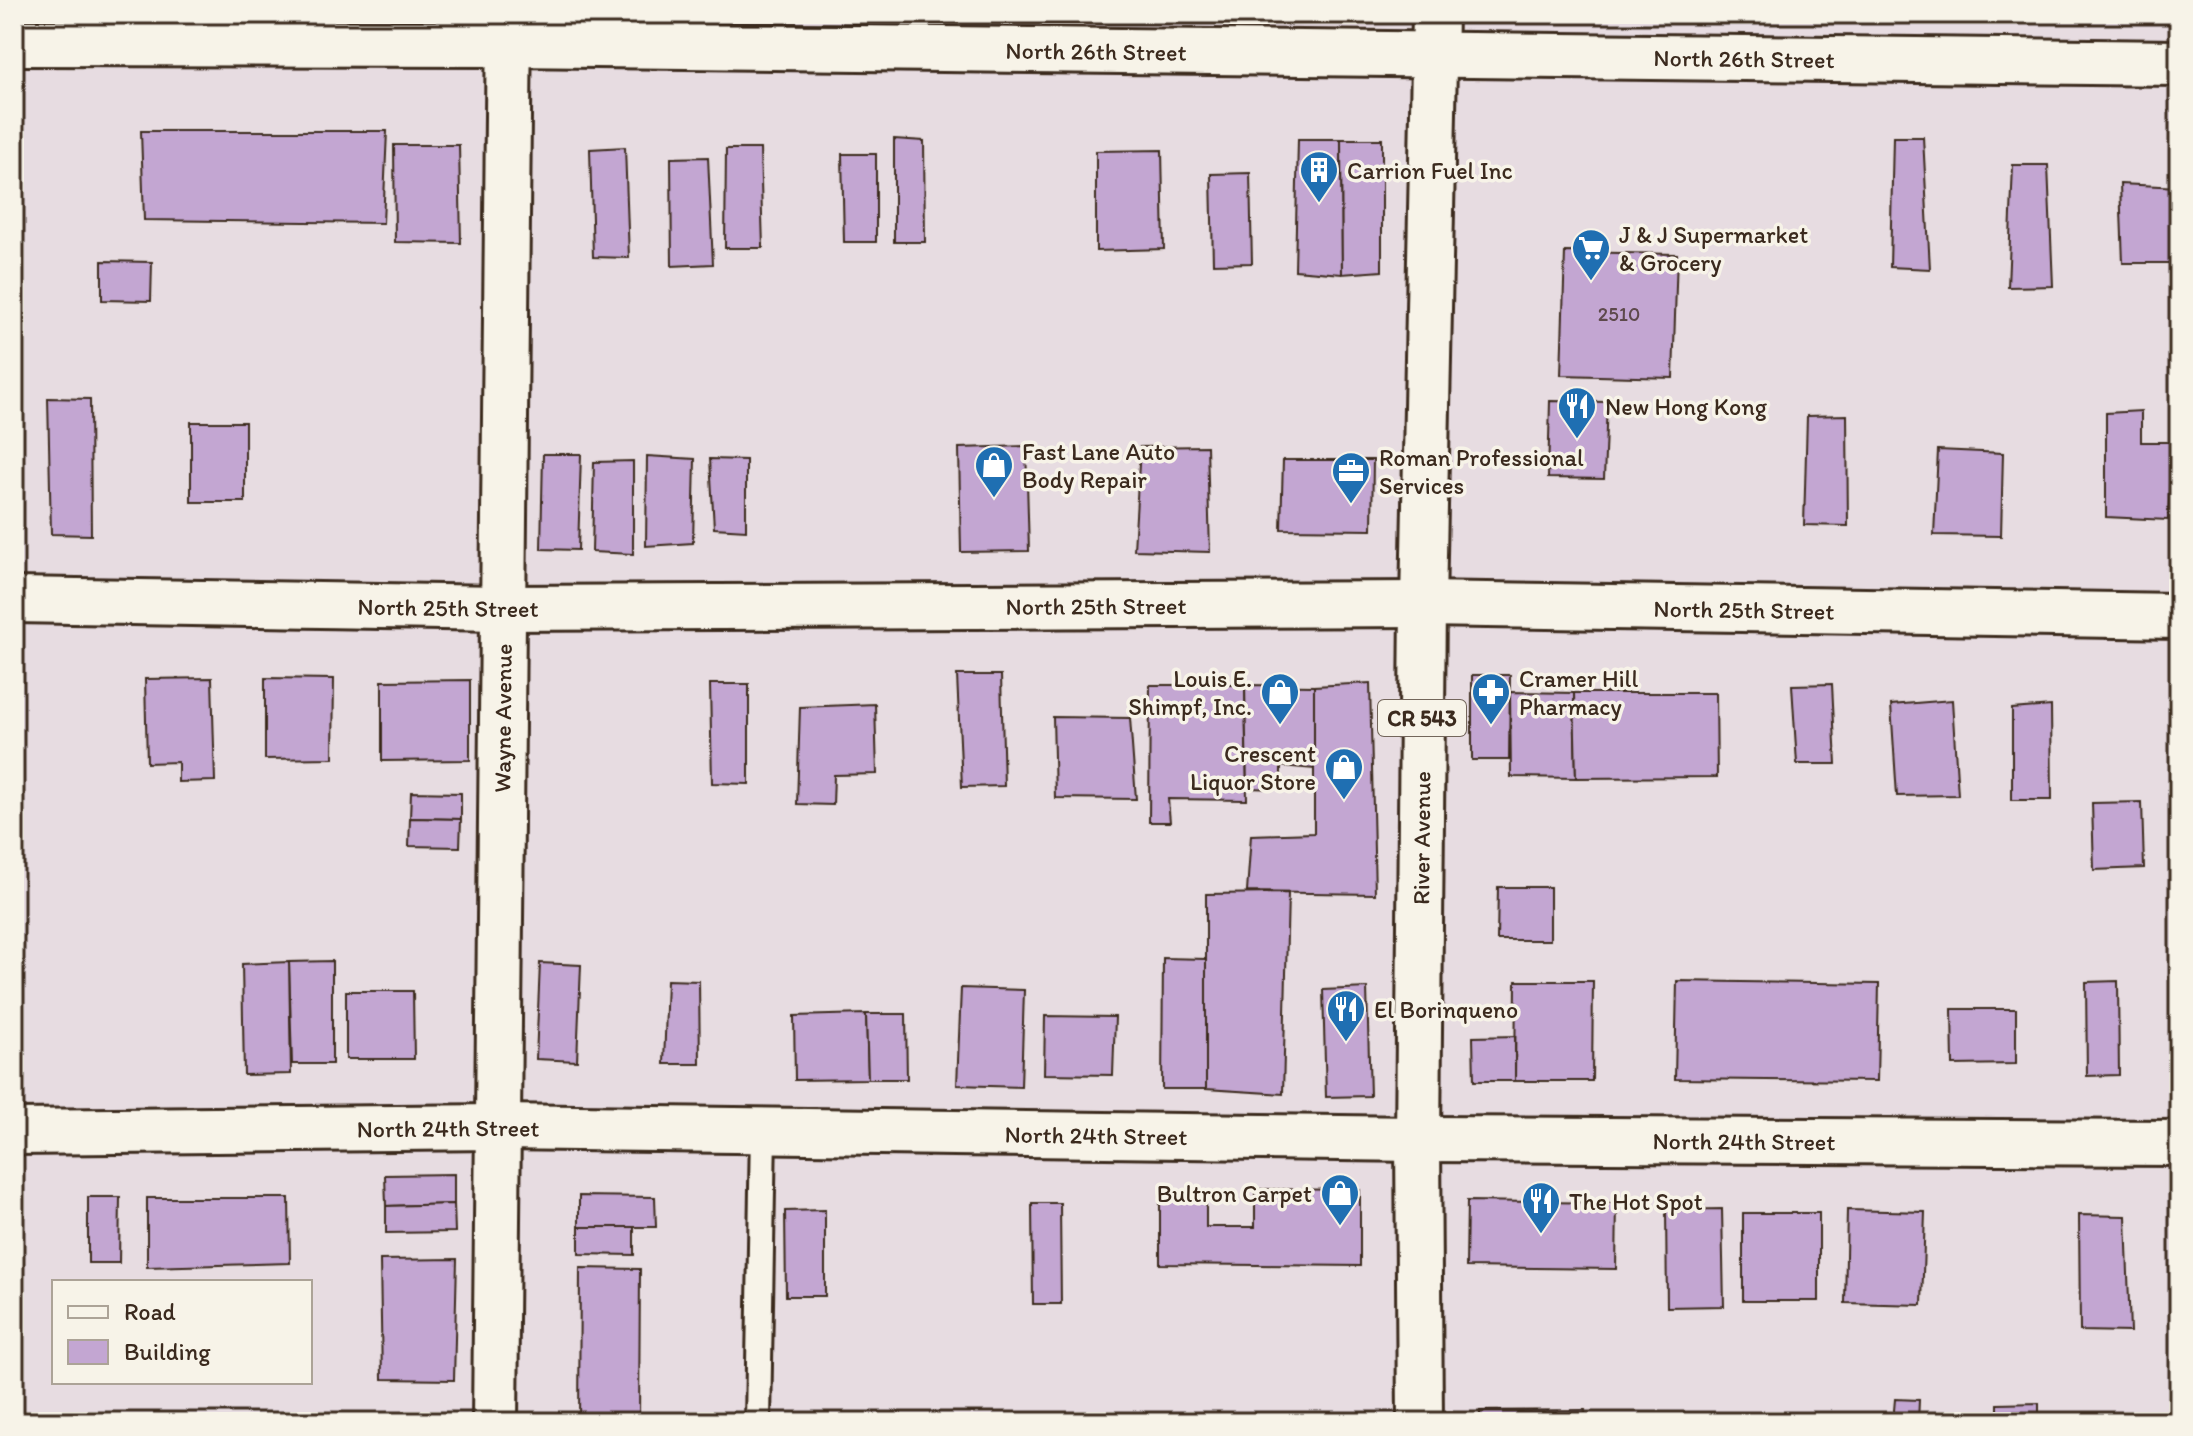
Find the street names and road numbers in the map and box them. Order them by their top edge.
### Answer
street label: North 26th Street [1005,35,1187,66]
street label: North 26th Street [1653,43,1835,74]
street label: North 25th Street [357,591,539,623]
street label: North 25th Street [1005,591,1187,620]
street label: North 25th Street [1653,593,1835,625]
street label: Wayne Avenue [487,643,517,793]
road number: CR 543 [1378,700,1466,736]
street label: River Avenue [1406,771,1436,905]
street label: North 24th Street [356,1112,540,1143]
street label: North 24th Street [1004,1119,1188,1150]
street label: North 24th Street [1652,1126,1835,1156]

